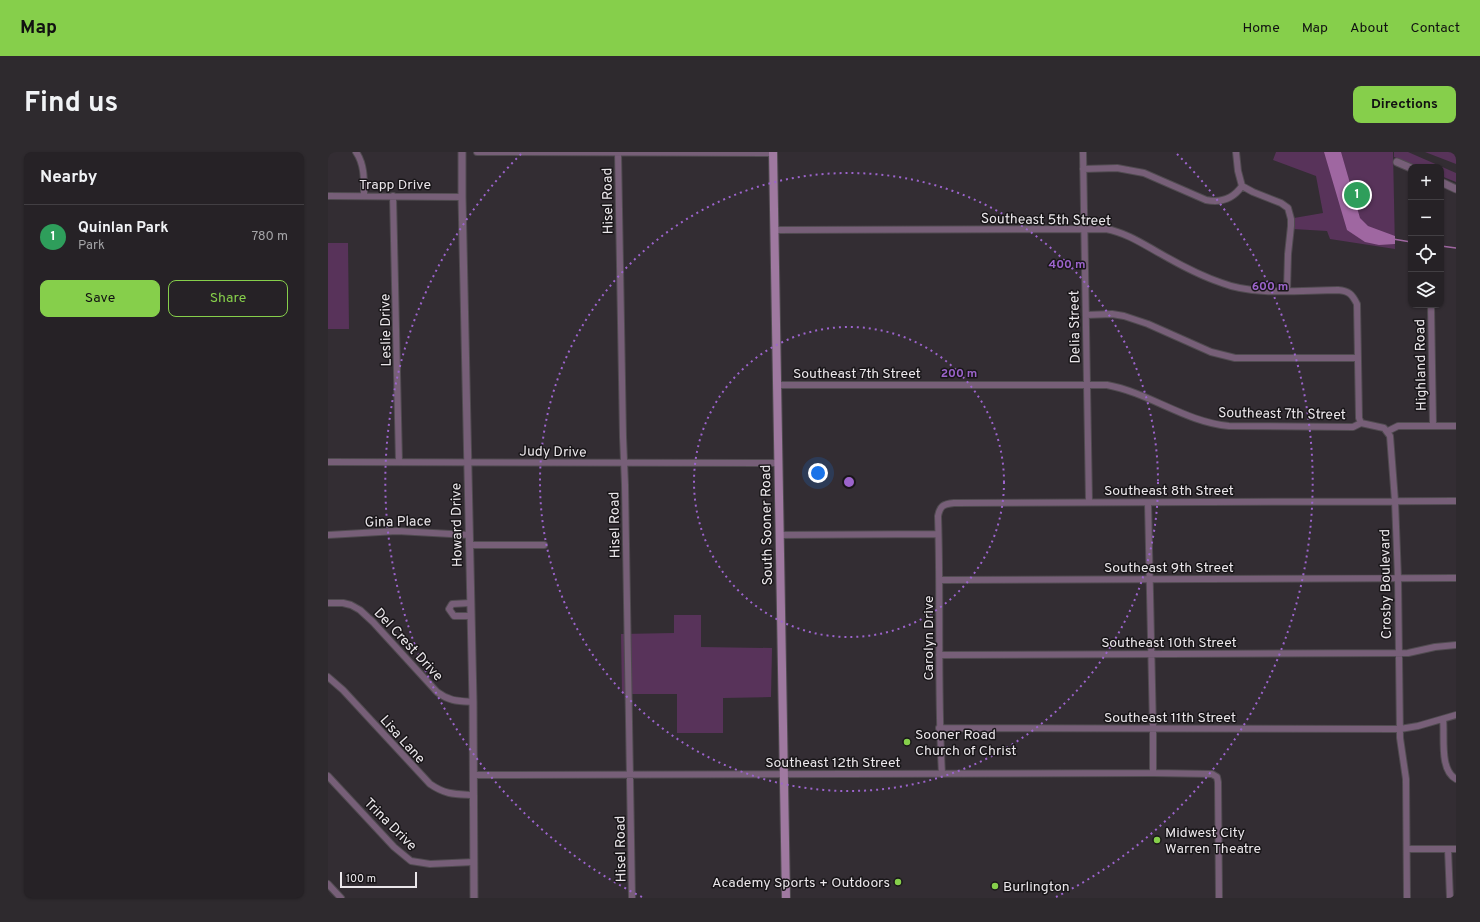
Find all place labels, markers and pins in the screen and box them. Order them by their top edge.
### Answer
pin: 1 [1344,180,1370,210]
centre of rings [842,475,856,489]
place label: Sooner Road Church of Christ [915,727,1017,760]
marker: Sooner Road Church of Christ [902,737,912,747]
place label: Midwest City Warren Theatre [1165,825,1261,858]
marker: Midwest City Warren Theatre [1152,835,1162,845]
place label: Academy Sports + Outdoors [712,875,890,892]
marker: Academy Sports + Outdoors [893,877,903,887]
place label: Burlington [1003,879,1070,896]
marker: Burlington [990,881,1000,891]

